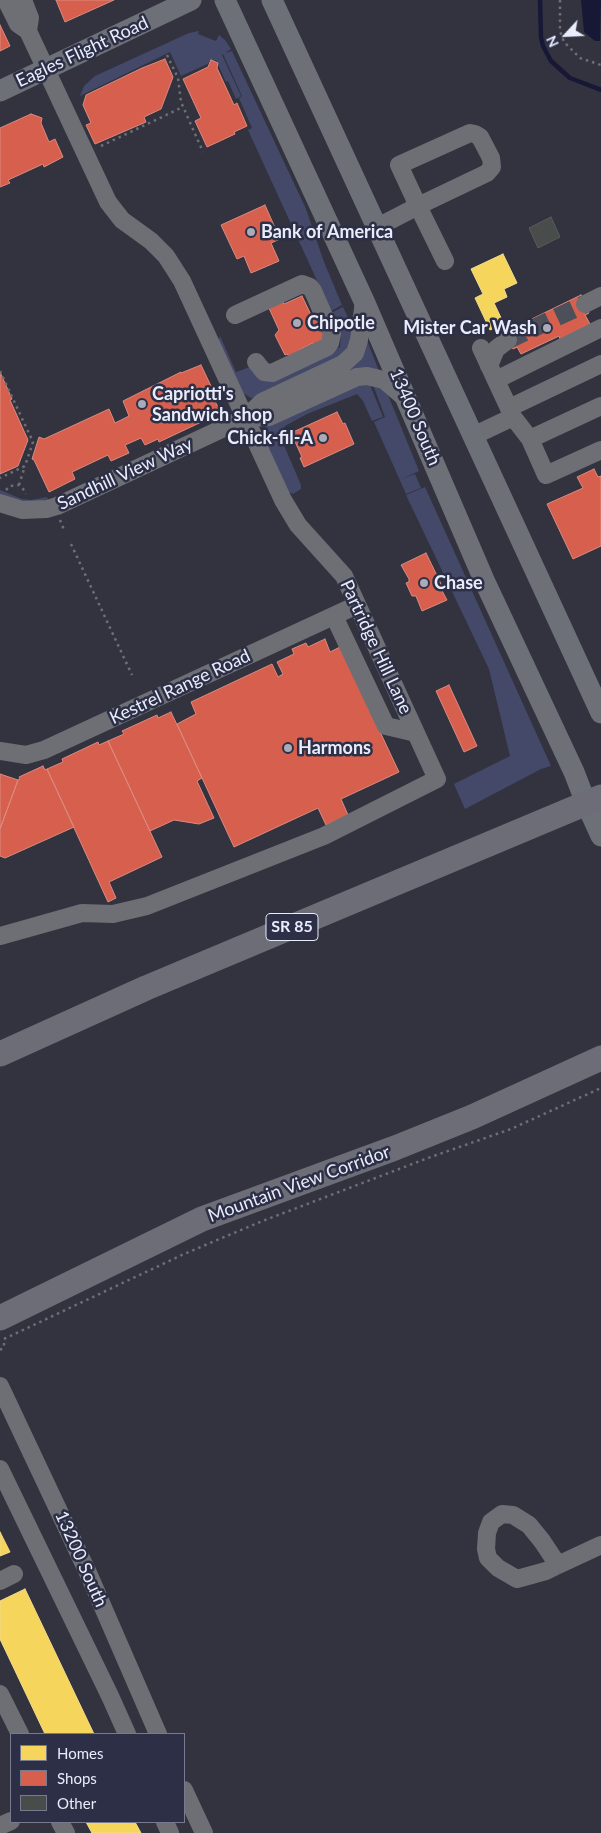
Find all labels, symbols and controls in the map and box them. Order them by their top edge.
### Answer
north arrow [541,10,591,60]
street label: Eagles Flight Road [12,12,152,92]
text: N [542,33,562,50]
place label: Bank of America [261,221,393,243]
marker: Bank of America [245,226,257,238]
place label: Chipotle [307,312,375,334]
marker: Chipotle [291,317,303,329]
place label: Mister Car Wash [403,317,537,339]
marker: Mister Car Wash [541,322,553,334]
street label: 13400 South [385,365,445,469]
place label: Capriotti's Sandwich shop [152,383,272,426]
marker: Capriotti's Sandwich shop [136,398,148,410]
place label: Chick-fil-A [227,427,313,449]
marker: Chick-fil-A [317,432,329,444]
street label: Sandhill View Way [54,433,196,515]
place label: Chase [434,572,483,594]
street label: Partridge Hill Lane [335,576,417,718]
marker: Chase [418,577,430,589]
street label: Kestrel Range Road [106,645,254,729]
place label: Harmons [298,737,371,759]
marker: Harmons [282,742,294,754]
road number: SR 85 [266,914,318,940]
street label: Mountain View Corridor [205,1141,393,1227]
street label: 13200 South [50,1507,112,1611]
legend [10,1733,185,1823]
text: Homes [57,1744,103,1762]
text: Shops [57,1769,97,1787]
text: Other [57,1794,96,1812]

